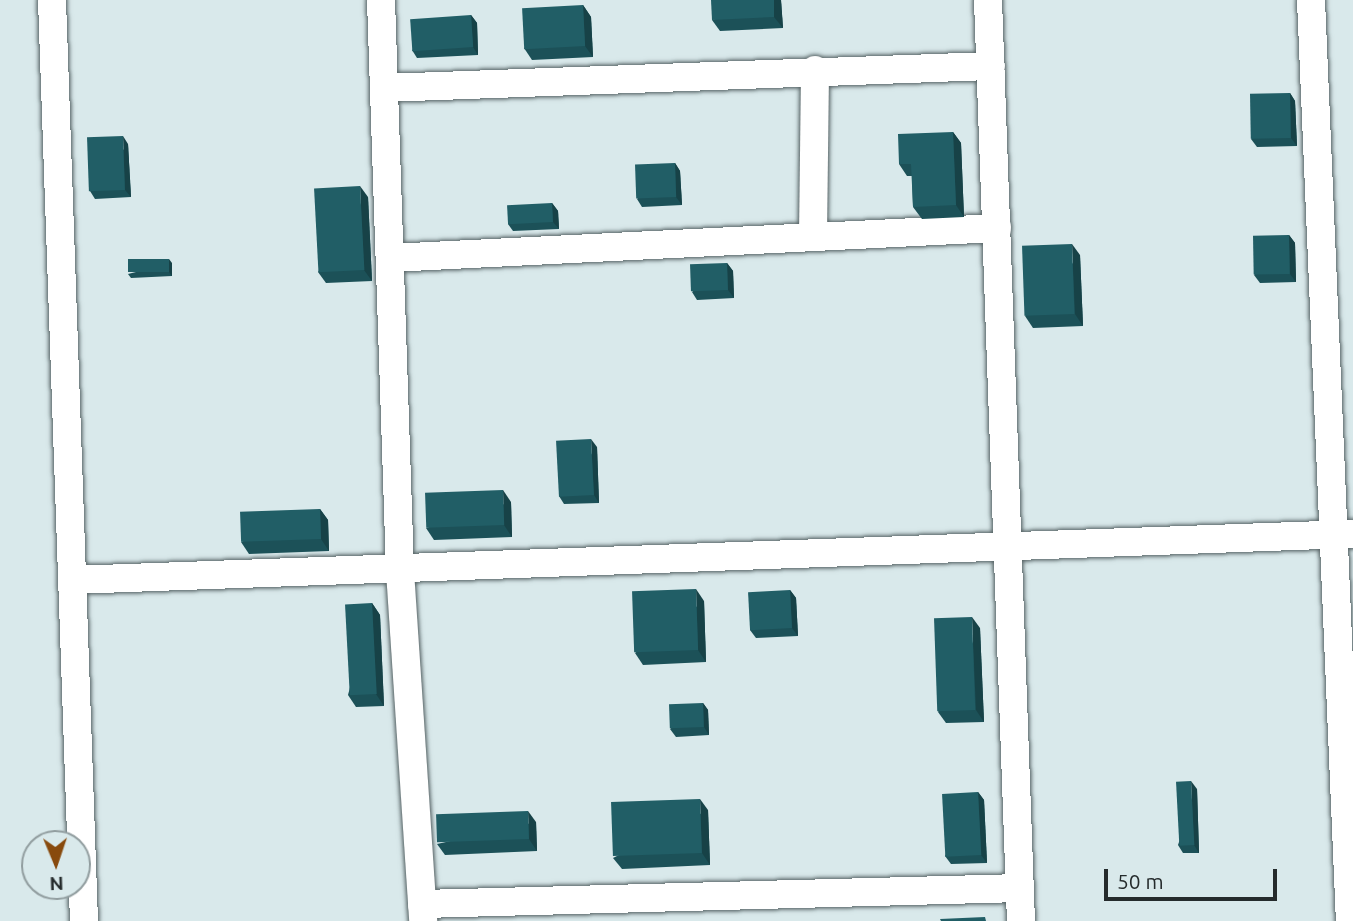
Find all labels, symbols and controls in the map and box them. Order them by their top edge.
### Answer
north arrow [21,830,91,900]
scale bar [1108,855,1281,899]
text: 50 m [1117,869,1164,893]
text: N [49,873,64,895]

